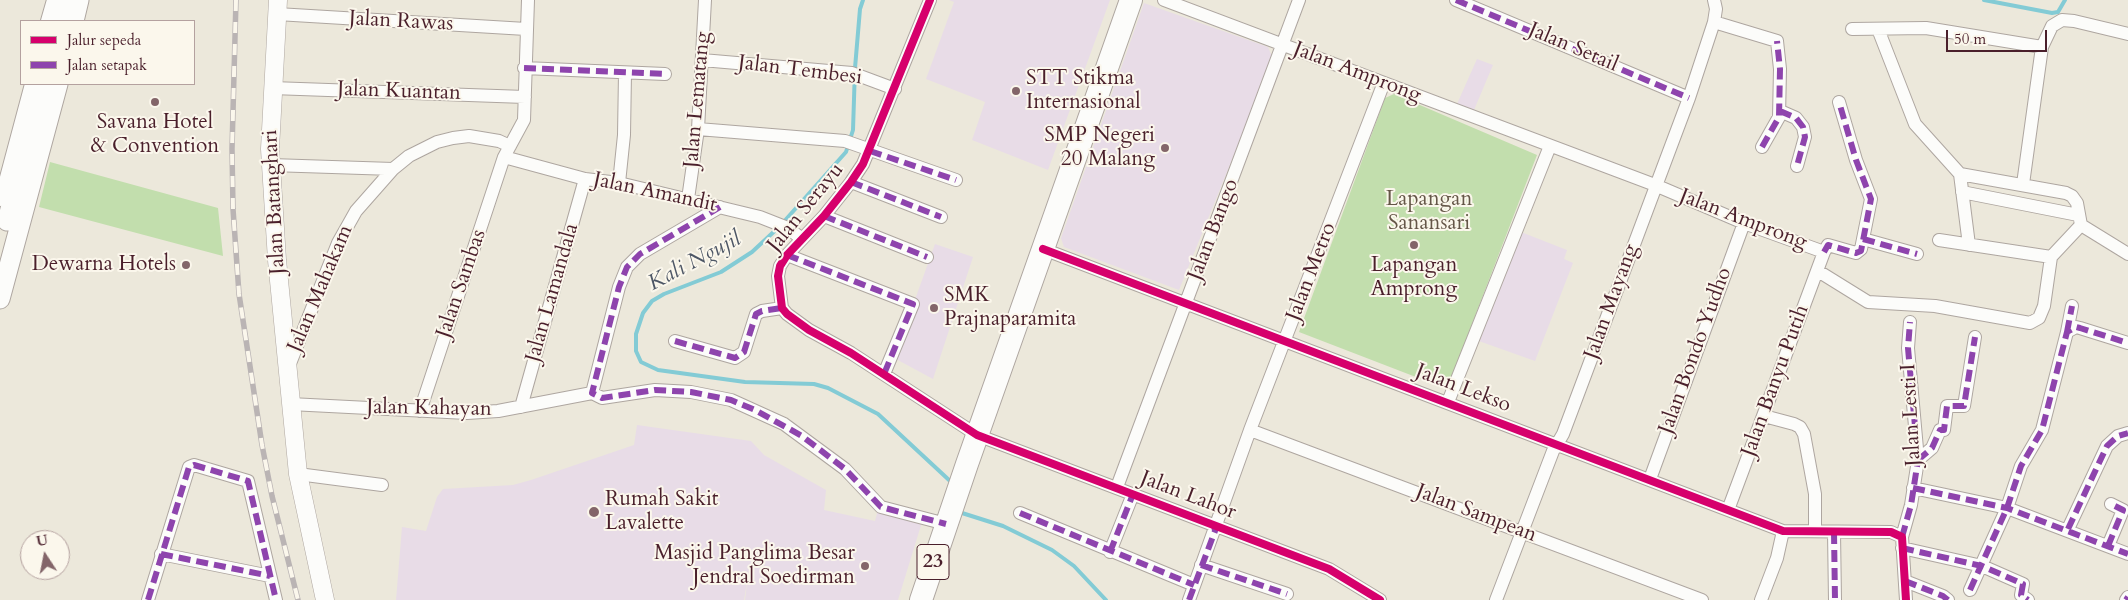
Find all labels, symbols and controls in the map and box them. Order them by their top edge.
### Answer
street label: Jalan Rawas [348,7,454,37]
street label: Jalan Setail [1524,18,1622,78]
legend [20,20,195,85]
scale bar [1948,20,2049,52]
text: 50 m [1954,29,1986,49]
text: Jalur sepeda [67,30,141,50]
street label: Jalan Lematang [679,31,717,169]
street label: Jalan Amprong [1290,37,1424,109]
street label: Jalan Tembesi [737,51,863,91]
text: Jalan setapak [67,55,147,75]
place label: STT Stikma Internasional [1026,66,1141,116]
street label: Jalan Kuantan [337,77,461,107]
marker: STT Stikma Internasional [1010,85,1022,97]
marker: Savana Hotel & Convention [149,96,161,108]
place label: Savana Hotel & Convention [91,110,219,160]
place label: SMP Negeri 20 Malang [1044,123,1155,173]
street label: Jalan Batanghari [259,129,291,275]
marker: SMP Negeri 20 Malang [1159,142,1171,154]
street label: Jalan Serayu [762,158,850,258]
street label: Jalan Amandit [591,168,719,218]
street label: Jalan Bango [1183,176,1245,284]
street label: Jalan Amprong [1676,184,1810,256]
park label: Lapangan Sanansari [1386,187,1472,237]
street label: Jalan Metro [1282,219,1342,325]
street label: Jalan Lamandala [521,221,585,365]
street label: Jalan Mahakam [283,222,359,356]
water label: Kali Ngujil [644,226,746,298]
street label: Jalan Sambas [432,227,492,341]
marker: Lapangan Amprong [1408,239,1420,251]
street label: Jalan Mayang [1579,241,1645,363]
place label: Dewarna Hotels [32,252,176,278]
place label: Lapangan Amprong [1371,253,1457,303]
marker: Dewarna Hotels [180,259,192,271]
street label: Jalan Bondo Yudho [1654,264,1738,438]
place label: SMK Prajnaparamita [944,283,1076,333]
marker: SMK Prajnaparamita [928,302,940,314]
street label: Jalan Banyu Putih [1737,302,1815,460]
street label: Jalan Lekso [1412,359,1514,419]
street label: Jalan Lesti I [1897,363,1927,467]
street label: Jalan Kahayan [366,395,492,423]
street label: Jalan Lahor [1137,466,1239,526]
street label: Jalan Sampean [1412,479,1540,549]
place label: Rumah Sakit Lavalette [605,487,718,537]
marker: Rumah Sakit Lavalette [587,505,601,519]
north arrow [20,530,70,580]
text: U [35,530,50,551]
place label: Masjid Panglima Besar Jendral Soedirman [654,541,855,591]
road number: 23 [917,544,949,580]
marker: Masjid Panglima Besar Jendral Soedirman [859,560,871,572]

